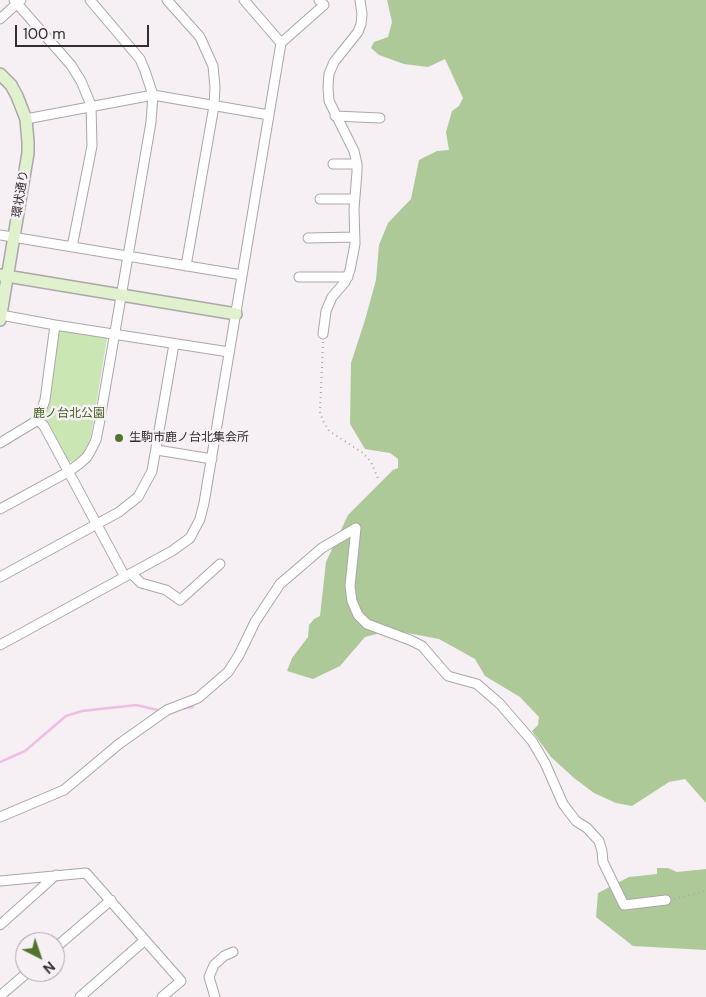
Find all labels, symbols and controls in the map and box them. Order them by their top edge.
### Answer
scale bar [18,15,151,47]
text: 100 m [23,24,66,44]
street label: 環状通り [10,169,32,219]
park label: 鹿ノ台北公園 [33,407,105,421]
place label: 生駒市鹿ノ台北集会所 [129,431,249,445]
marker: 生駒市鹿ノ台北集会所 [113,432,125,444]
north arrow [15,932,65,982]
text: N [39,957,59,978]

